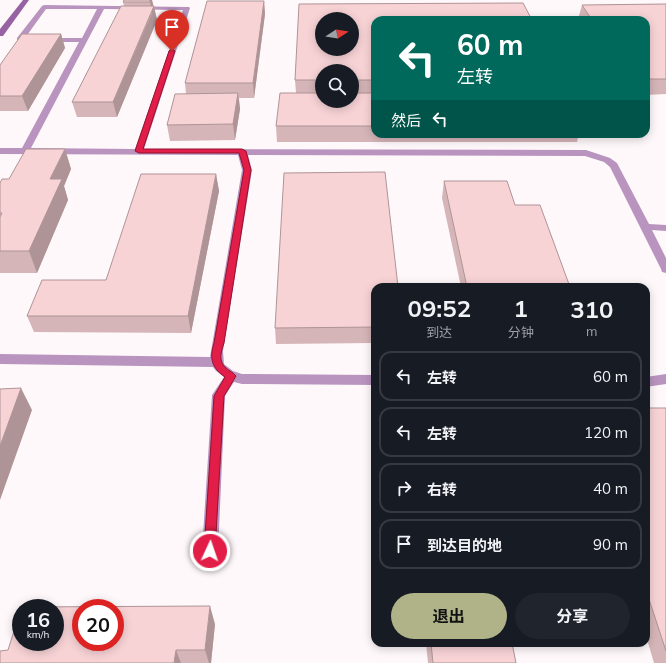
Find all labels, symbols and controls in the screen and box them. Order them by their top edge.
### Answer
pin [155,10,189,51]
north arrow [315,12,359,56]
map controls [315,12,359,108]
icon: arrive [161,16,183,38]
text: 60 m [457,27,523,62]
icon: left [391,32,443,84]
button: search [315,64,359,108]
text: 左转 [457,65,493,88]
icon: left [429,108,451,130]
text: 然后 [391,111,421,130]
text: 09:52 [408,293,471,323]
text: 1 [513,293,528,323]
text: 310 [570,294,613,324]
text: m [586,323,598,339]
text: 到达 [426,324,452,340]
text: 分钟 [508,324,534,340]
icon: left [393,365,415,387]
text: 60 m [593,367,628,386]
text: 左转 [427,368,457,387]
icon: left [393,421,415,443]
text: 120 m [584,423,628,442]
text: 左转 [427,424,457,443]
icon: right [393,477,415,499]
text: 40 m [593,479,628,498]
text: 右转 [427,480,457,499]
position arrow [189,530,231,572]
icon: arrive [393,533,415,555]
text: 90 m [593,535,628,554]
text: 到达目的地 [427,536,502,555]
button: 退出 [391,593,507,639]
button: 分享 [515,593,630,639]
speed limit sign: 20 [72,599,124,651]
text: 16 [26,607,50,632]
text: km/h [27,628,49,641]

